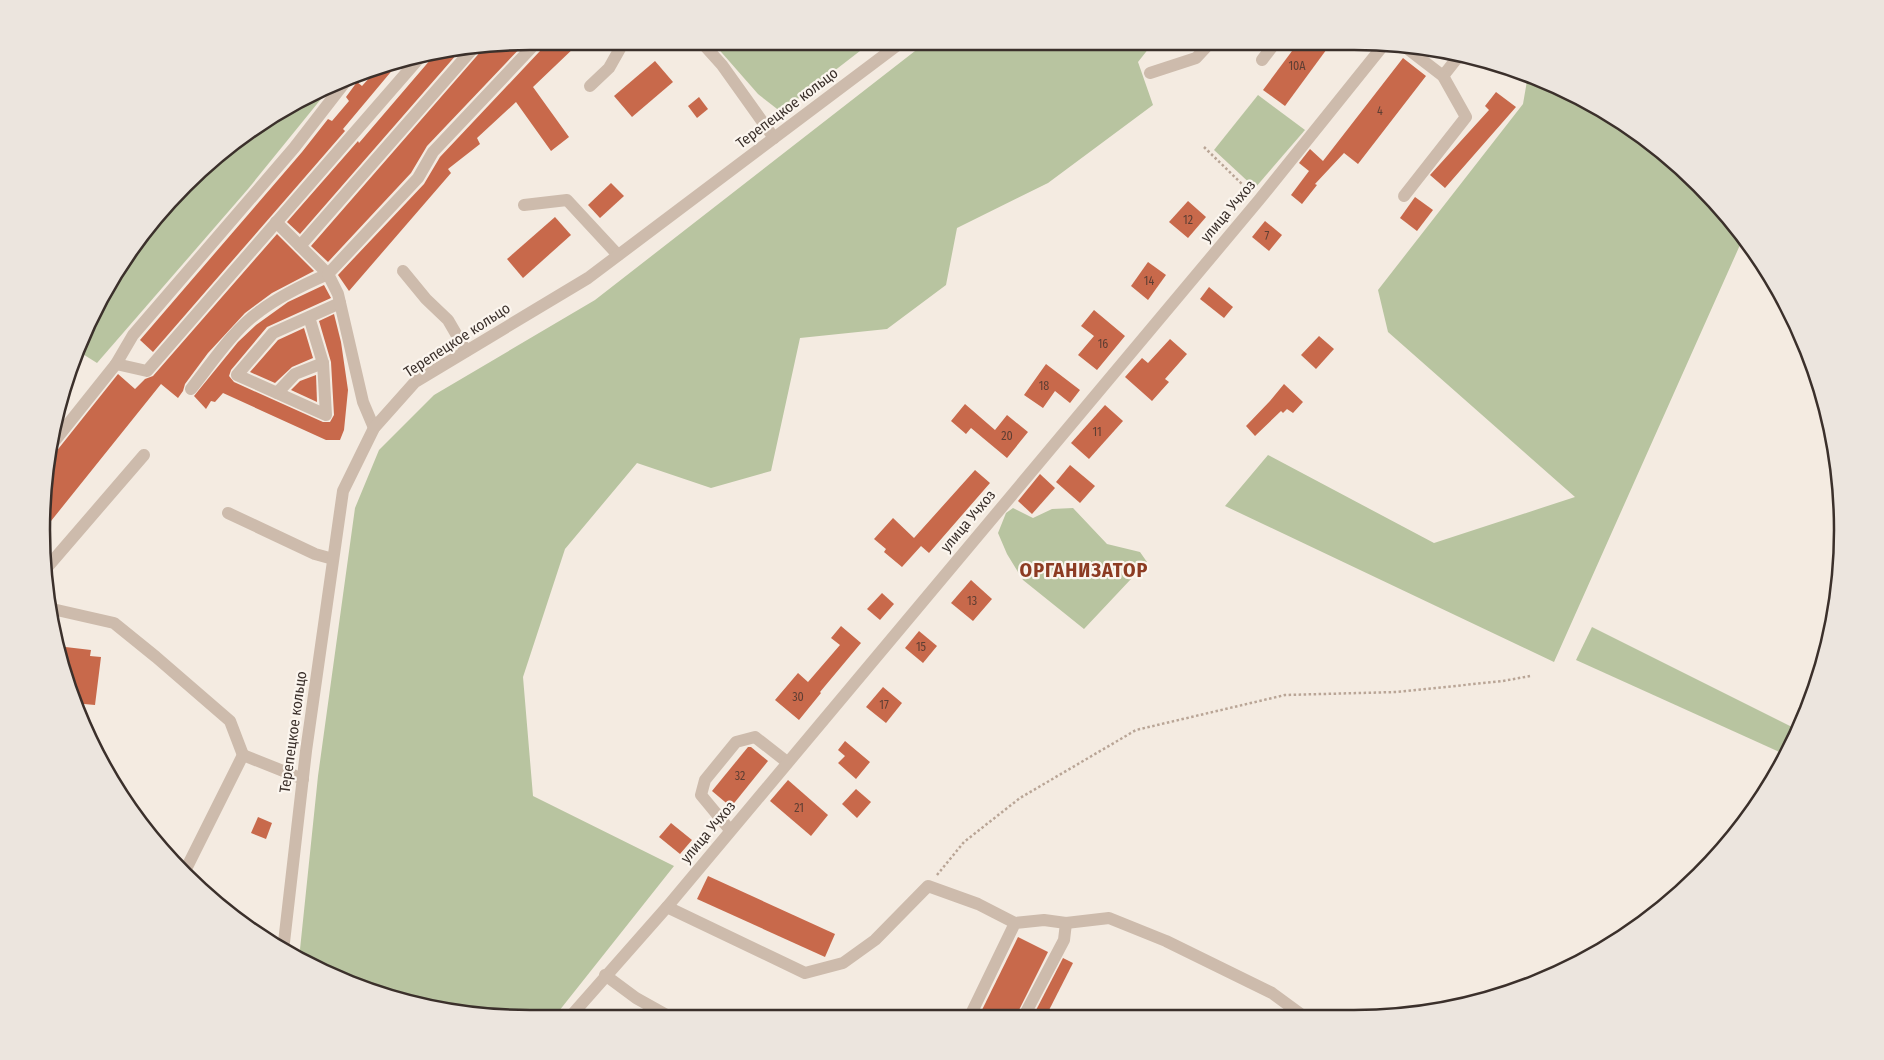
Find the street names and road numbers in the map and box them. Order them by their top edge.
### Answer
street label: Терепецкое кольцо [732,64,842,152]
street label: улица Учхоз [1197,176,1259,246]
street label: Терепецкое кольцо [401,299,514,381]
street label: улица Учхоз [937,486,999,556]
street label: Терепецкое кольцо [276,670,310,794]
street label: улица Учхоз [677,797,739,867]

